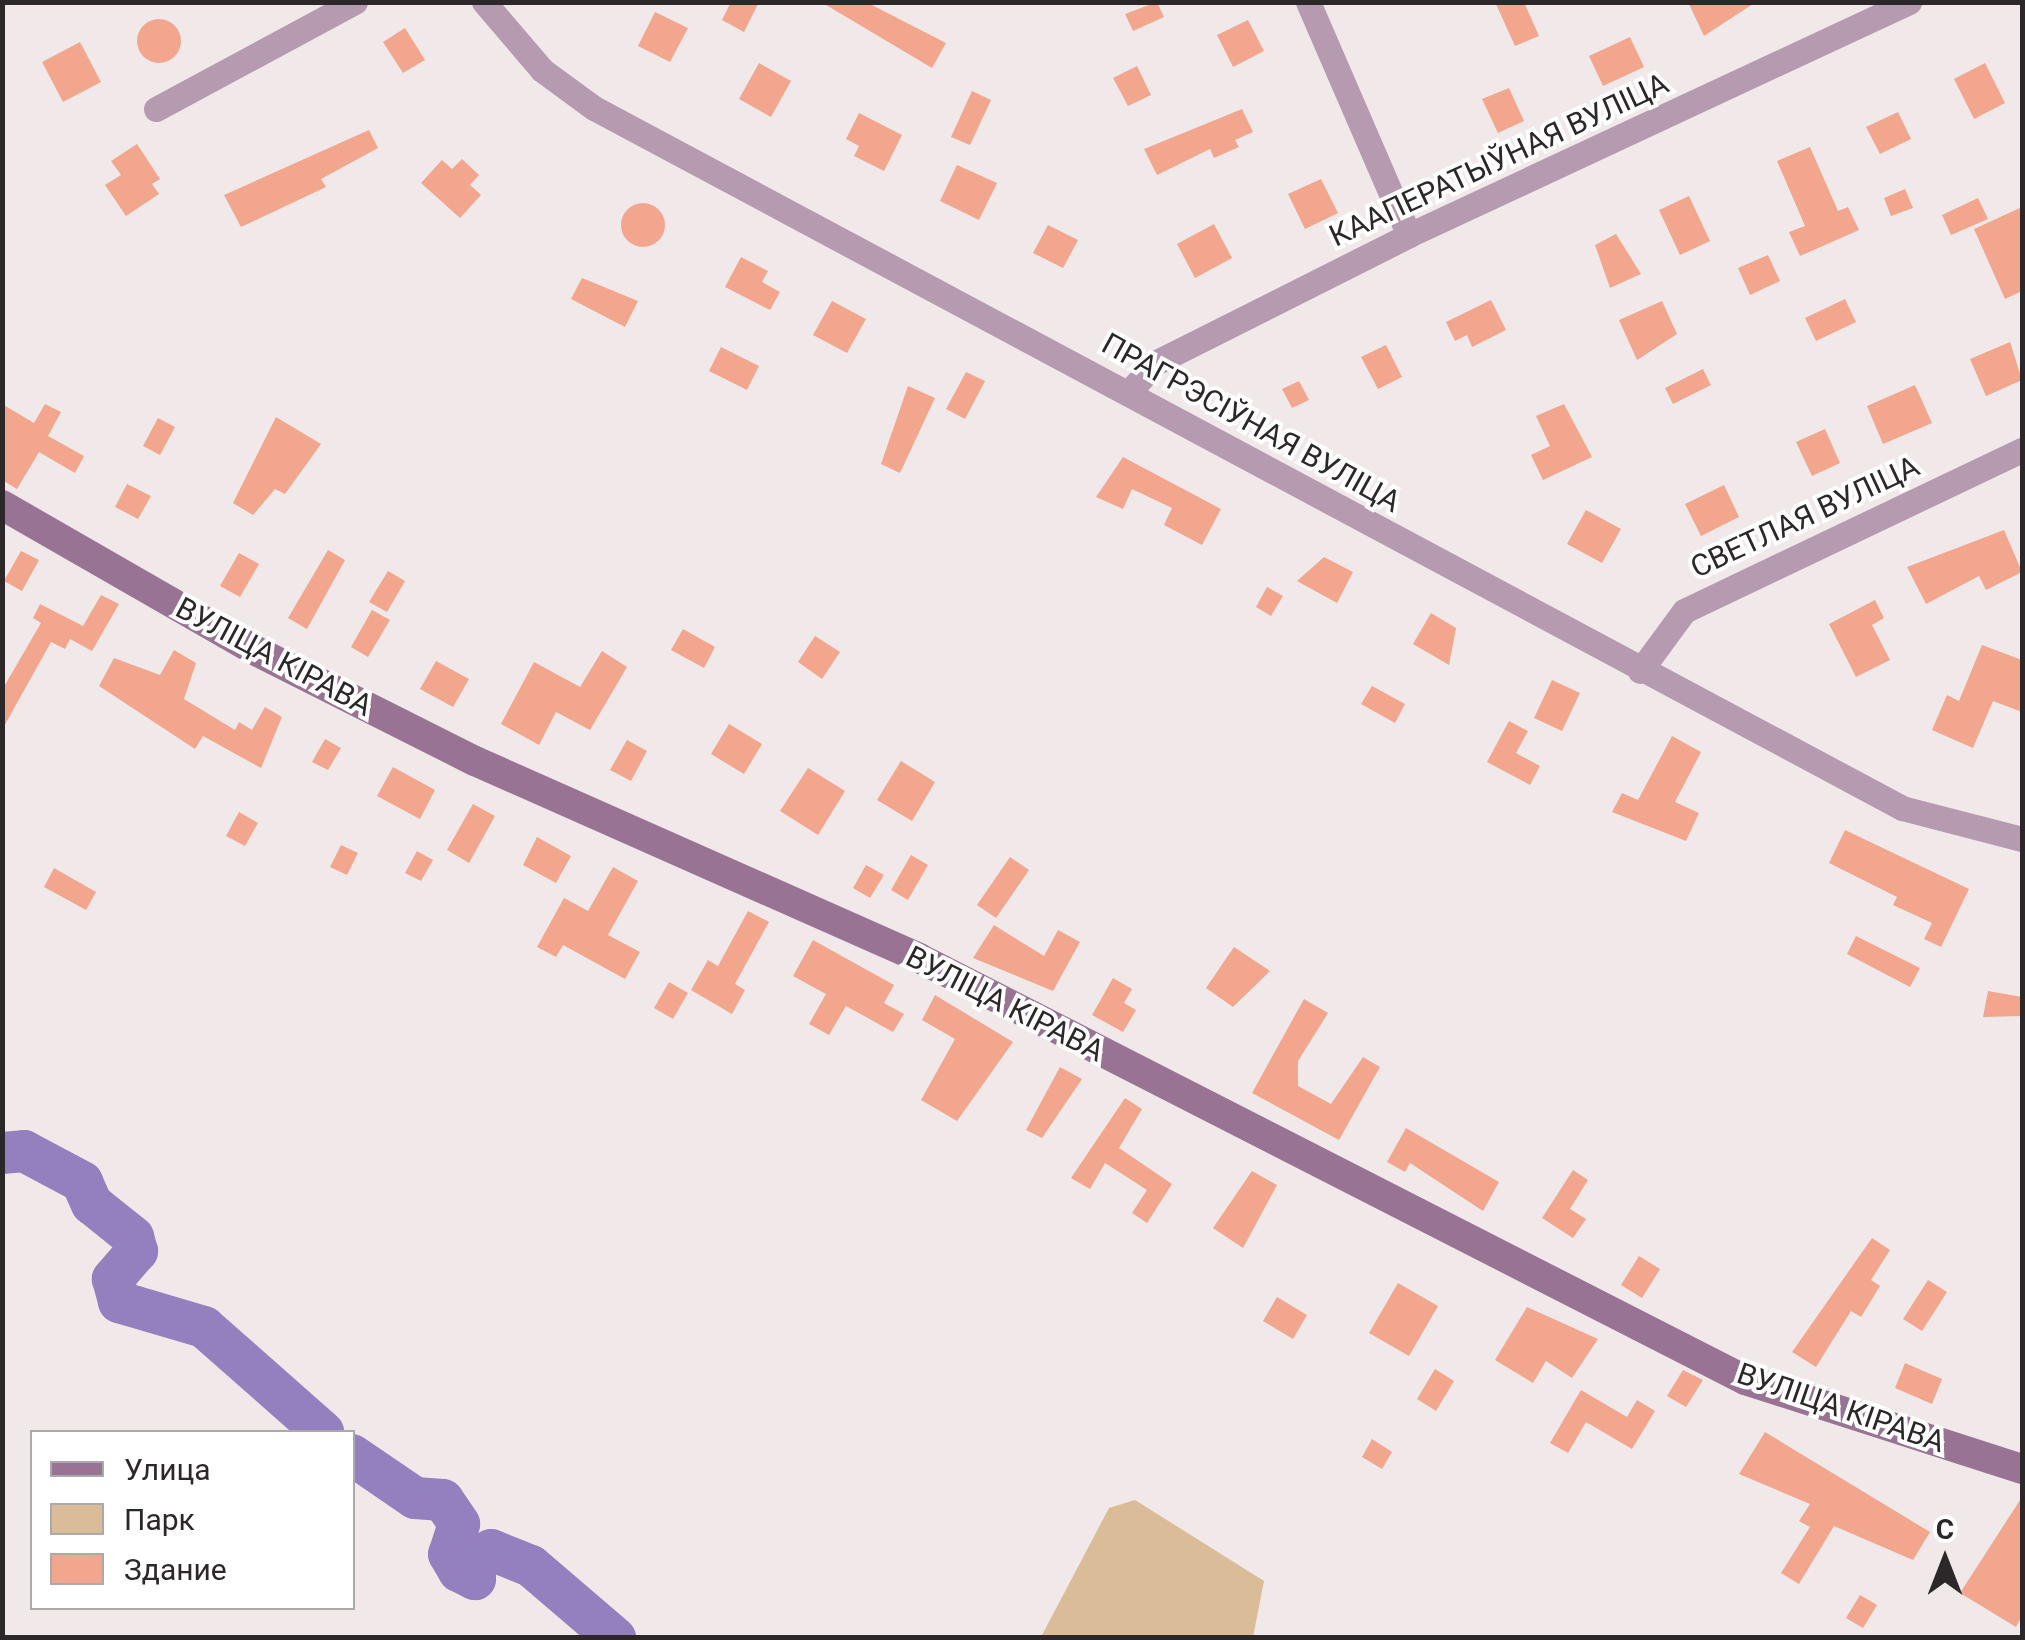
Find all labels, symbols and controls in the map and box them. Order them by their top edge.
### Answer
street label: КААПЕРАТЫЎНАЯ ВУЛІЦА [1324,66,1674,254]
street label: ПРАГРЭСІЎНАЯ ВУЛІЦА [1095,326,1407,520]
street label: СВЕТЛАЯ ВУЛІЦА [1685,448,1925,586]
street label: ВУЛІЦА КІРАВА [170,590,378,724]
street label: ВУЛІЦА КІРАВА [900,939,1110,1069]
street label: ВУЛІЦА КІРАВА [1732,1356,1950,1460]
legend [30,1430,355,1610]
text: Улица [124,1452,211,1487]
text: Парк [124,1502,195,1537]
north arrow [1895,1510,1995,1610]
text: С [1936,1513,1954,1546]
text: Здание [124,1552,227,1587]

